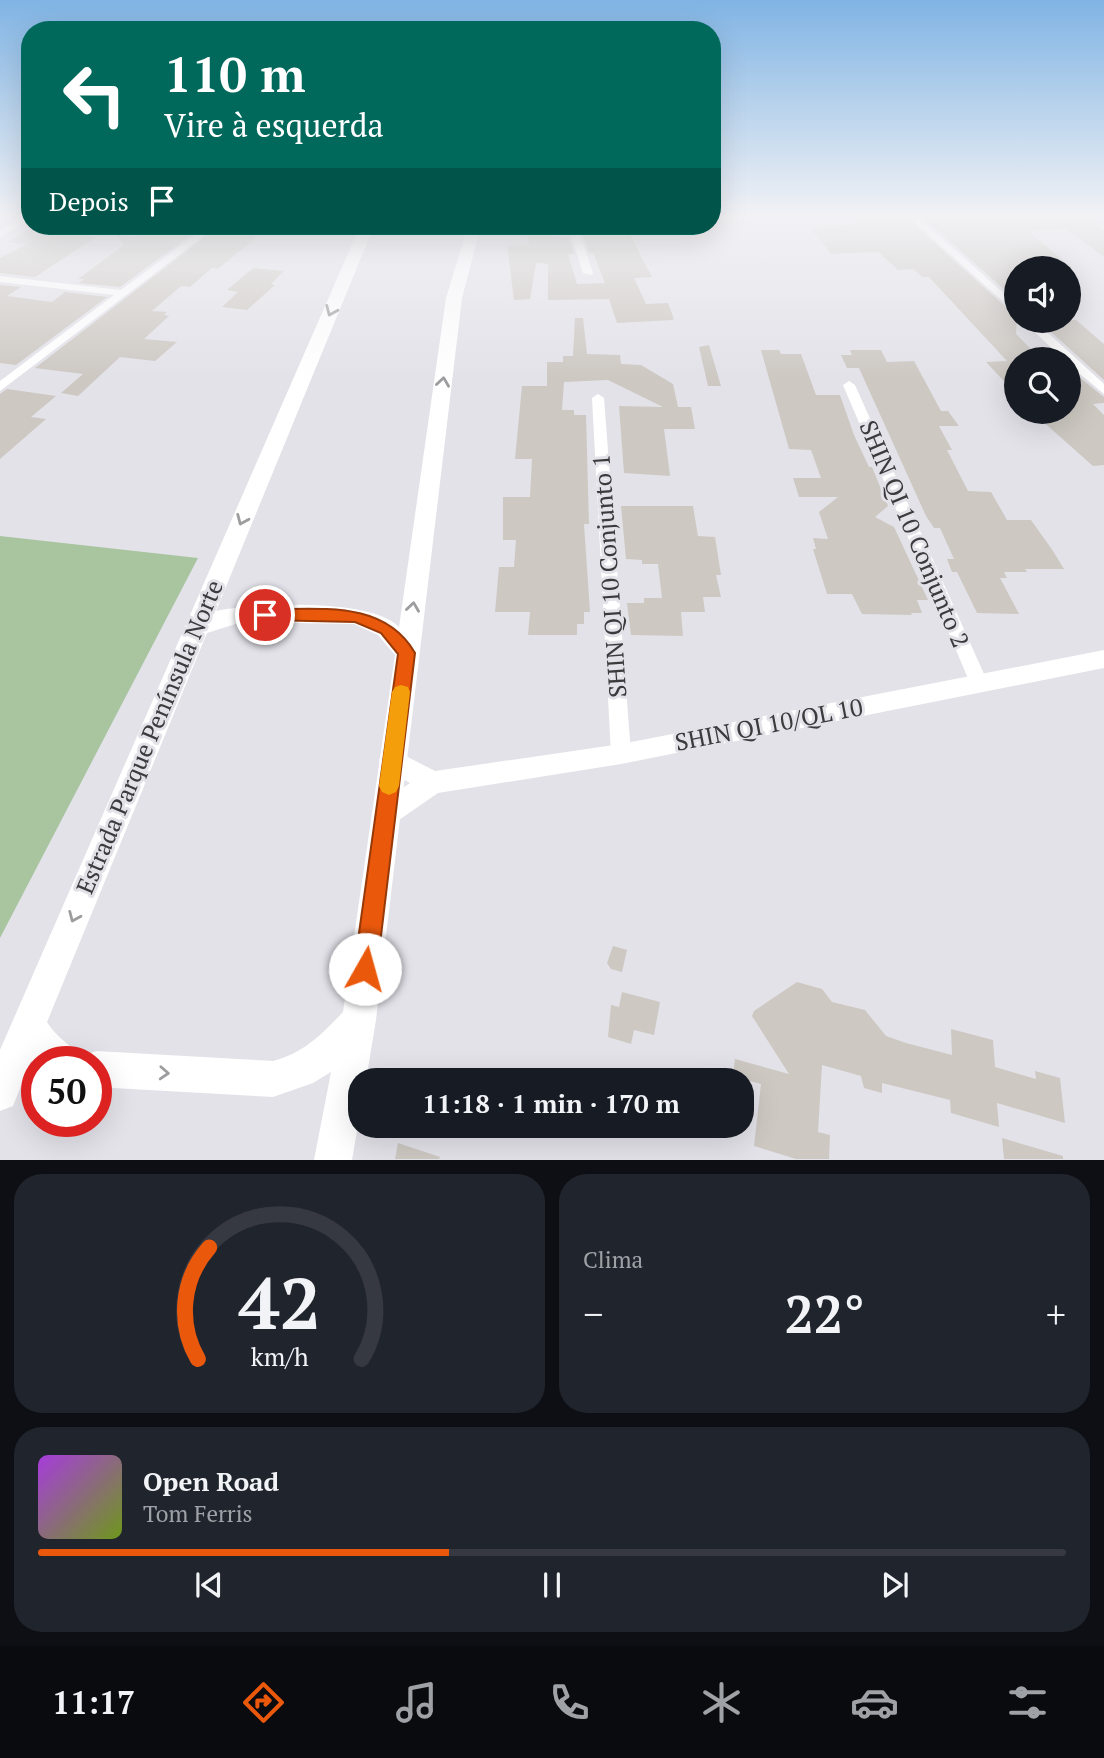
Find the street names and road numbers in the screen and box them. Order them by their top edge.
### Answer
street label: SHIN QI 10 Conjunto 2 [853,415,977,652]
street label: SHIN QI 10 Conjunto 1 [585,453,633,699]
street label: Estrada Parque Península Norte [68,575,230,898]
street label: SHIN QI 10/QL 10 [672,690,865,758]

